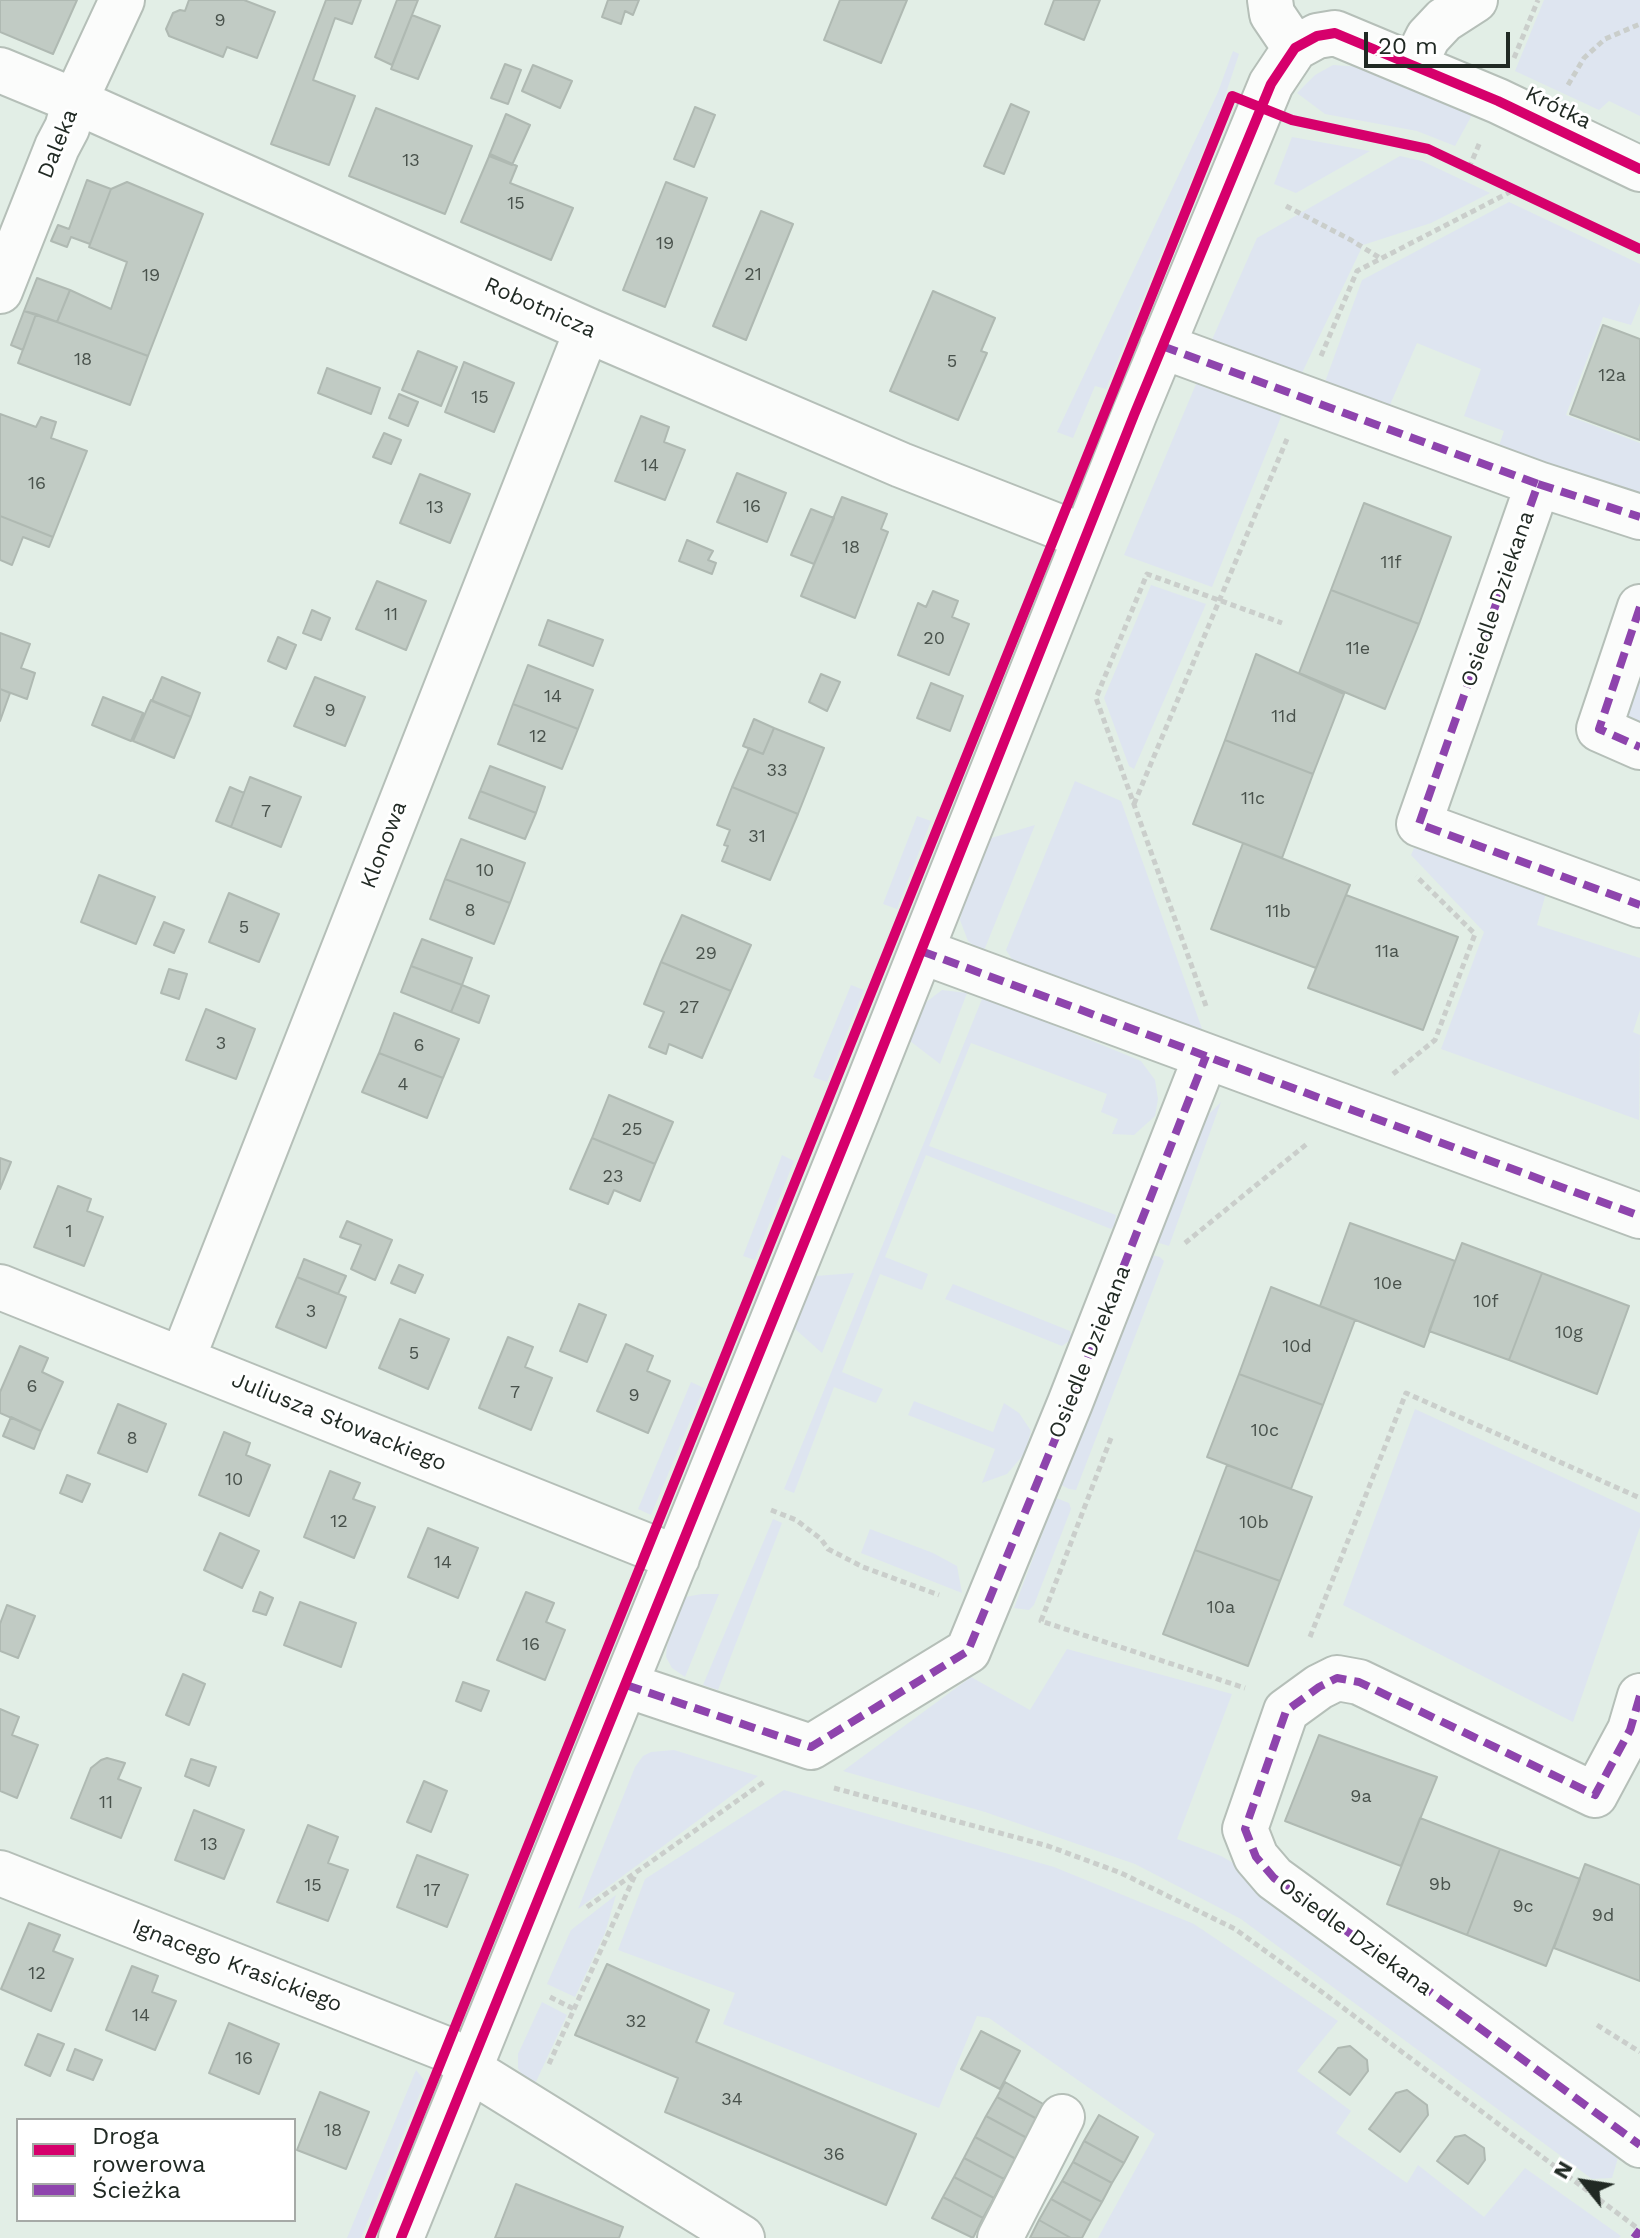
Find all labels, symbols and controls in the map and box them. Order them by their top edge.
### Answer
house number: 9 [214,10,226,32]
scale bar [1368,16,1514,66]
text: 20 m [1378,32,1438,60]
street label: Krótka [1521,81,1595,135]
street label: Daleka [32,105,84,183]
house number: 13 [402,150,420,172]
house number: 15 [507,193,525,215]
house number: 19 [656,233,674,255]
house number: 21 [744,264,762,286]
house number: 19 [142,265,160,287]
street label: Robotnicza [480,272,600,344]
house number: 18 [74,349,92,371]
house number: 5 [947,351,957,373]
house number: 12a [1598,365,1626,387]
house number: 15 [471,387,489,409]
house number: 14 [641,455,659,477]
house number: 16 [28,473,46,495]
house number: 16 [743,496,761,518]
house number: 13 [426,497,444,519]
street label: Osiedle Dziekana [1456,508,1540,690]
house number: 18 [842,537,860,559]
house number: 11f [1380,552,1402,574]
house number: 11 [384,604,398,626]
house number: 20 [923,628,945,650]
house number: 11e [1346,638,1370,660]
house number: 14 [544,686,562,708]
house number: 9 [324,700,336,722]
house number: 11d [1271,706,1297,728]
house number: 12 [529,726,547,748]
house number: 33 [767,760,787,782]
house number: 11c [1241,788,1265,810]
street label: Klonowa [355,798,413,892]
house number: 7 [261,801,271,823]
house number: 31 [748,826,766,848]
house number: 10 [476,860,494,882]
house number: 8 [464,900,476,922]
house number: 11b [1265,901,1291,923]
house number: 5 [239,917,249,939]
house number: 11a [1375,941,1399,963]
house number: 29 [695,943,717,965]
house number: 27 [679,997,699,1019]
house number: 3 [216,1033,226,1055]
house number: 6 [414,1035,424,1057]
house number: 4 [398,1074,408,1096]
house number: 25 [622,1119,642,1141]
house number: 23 [603,1166,623,1188]
house number: 1 [65,1221,73,1243]
street label: Osiedle Dziekana [1043,1262,1137,1442]
house number: 10e [1374,1273,1402,1295]
house number: 10f [1473,1291,1499,1313]
house number: 3 [306,1301,316,1323]
house number: 10g [1555,1322,1583,1344]
house number: 10d [1282,1336,1312,1358]
house number: 5 [409,1343,419,1365]
street label: Juliusza Słowackiego [228,1367,450,1477]
house number: 6 [27,1376,37,1398]
house number: 7 [510,1382,520,1404]
house number: 9 [628,1385,640,1407]
house number: 10c [1251,1420,1279,1442]
house number: 8 [126,1428,138,1450]
house number: 10 [225,1469,243,1491]
house number: 12 [330,1511,348,1533]
house number: 10b [1239,1512,1269,1534]
house number: 14 [434,1552,452,1574]
house number: 10a [1207,1597,1235,1619]
house number: 16 [522,1634,540,1656]
house number: 9a [1350,1786,1372,1808]
house number: 11 [99,1792,113,1814]
house number: 13 [200,1834,218,1856]
street label: Osiedle Dziekana [1273,1872,1437,2002]
house number: 9b [1429,1874,1451,1896]
house number: 15 [304,1875,322,1897]
house number: 17 [423,1880,441,1902]
house number: 9c [1512,1896,1534,1918]
house number: 9d [1592,1905,1614,1927]
street label: Ignacego Krasickiego [128,1914,346,2018]
house number: 12 [28,1963,46,1985]
house number: 14 [132,2005,150,2027]
house number: 32 [626,2011,646,2033]
house number: 16 [235,2048,253,2070]
house number: 34 [721,2089,743,2111]
legend [16,2118,296,2222]
house number: 18 [324,2120,342,2142]
text: Droga rowerowa [92,2122,206,2178]
north arrow [1544,2142,1624,2222]
house number: 36 [823,2144,845,2166]
text: N [1548,2156,1578,2183]
text: Ścieżka [92,2176,181,2204]

